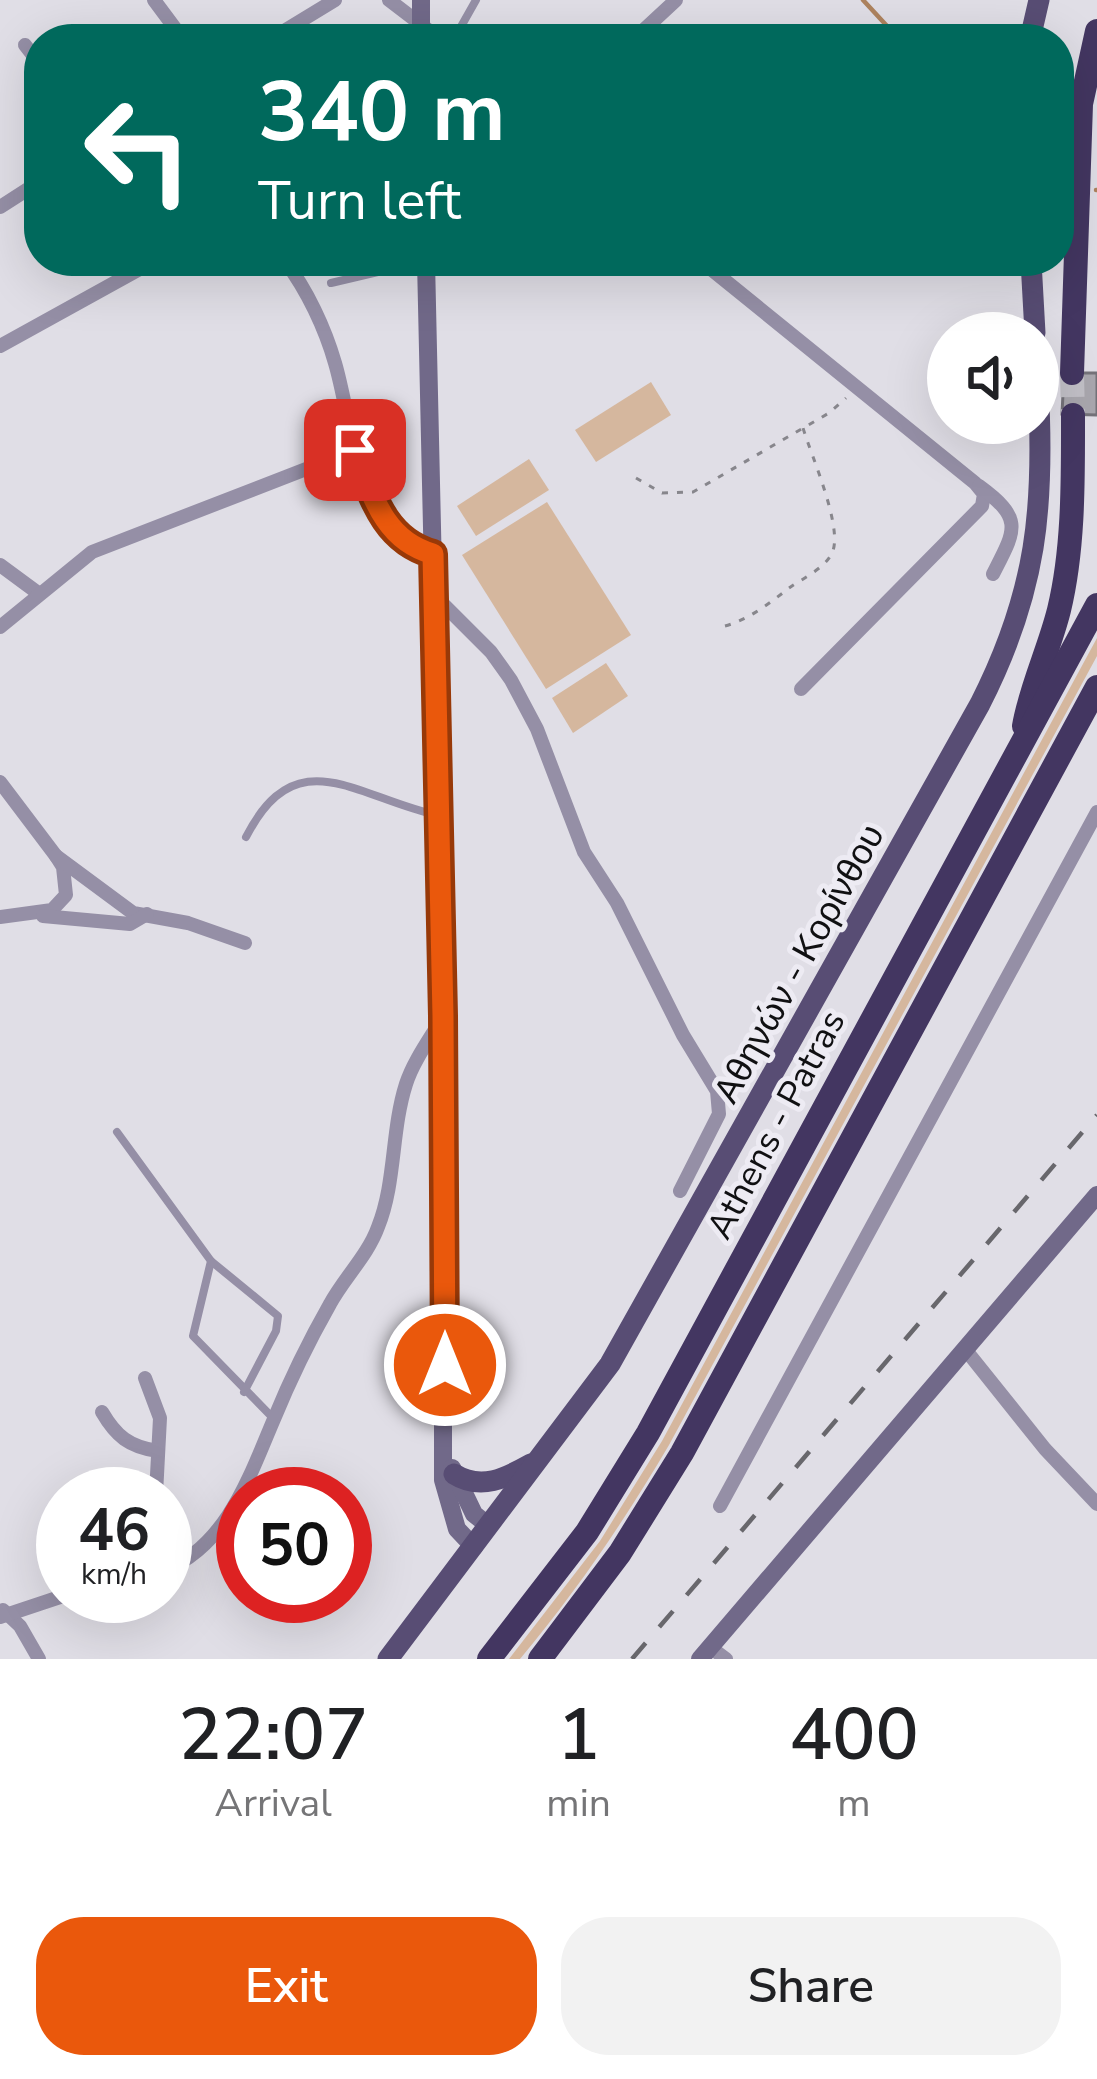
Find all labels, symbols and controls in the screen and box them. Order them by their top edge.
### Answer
text: 340 m [258,55,506,170]
icon: left [60,72,216,228]
text: Turn left [258,164,461,238]
map controls [927,312,1059,444]
button: sound [927,312,1059,444]
pin [304,399,406,501]
icon: arrive [322,417,388,483]
street label: Αθηνών - Κορίνθου [702,816,896,1112]
street label: Athens - Patras [695,1002,857,1248]
position arrow [382,1302,508,1428]
speed limit sign: 50 [216,1467,372,1623]
text: 46 [78,1489,150,1571]
text: km/h [81,1554,147,1595]
text: 22:07 [178,1686,368,1784]
text: 1 [557,1686,600,1784]
text: 400 [789,1686,919,1784]
text: Arrival [215,1777,332,1830]
text: min [546,1777,611,1830]
text: m [837,1777,871,1830]
button: Exit [36,1917,537,2055]
button: Share [561,1917,1061,2055]

